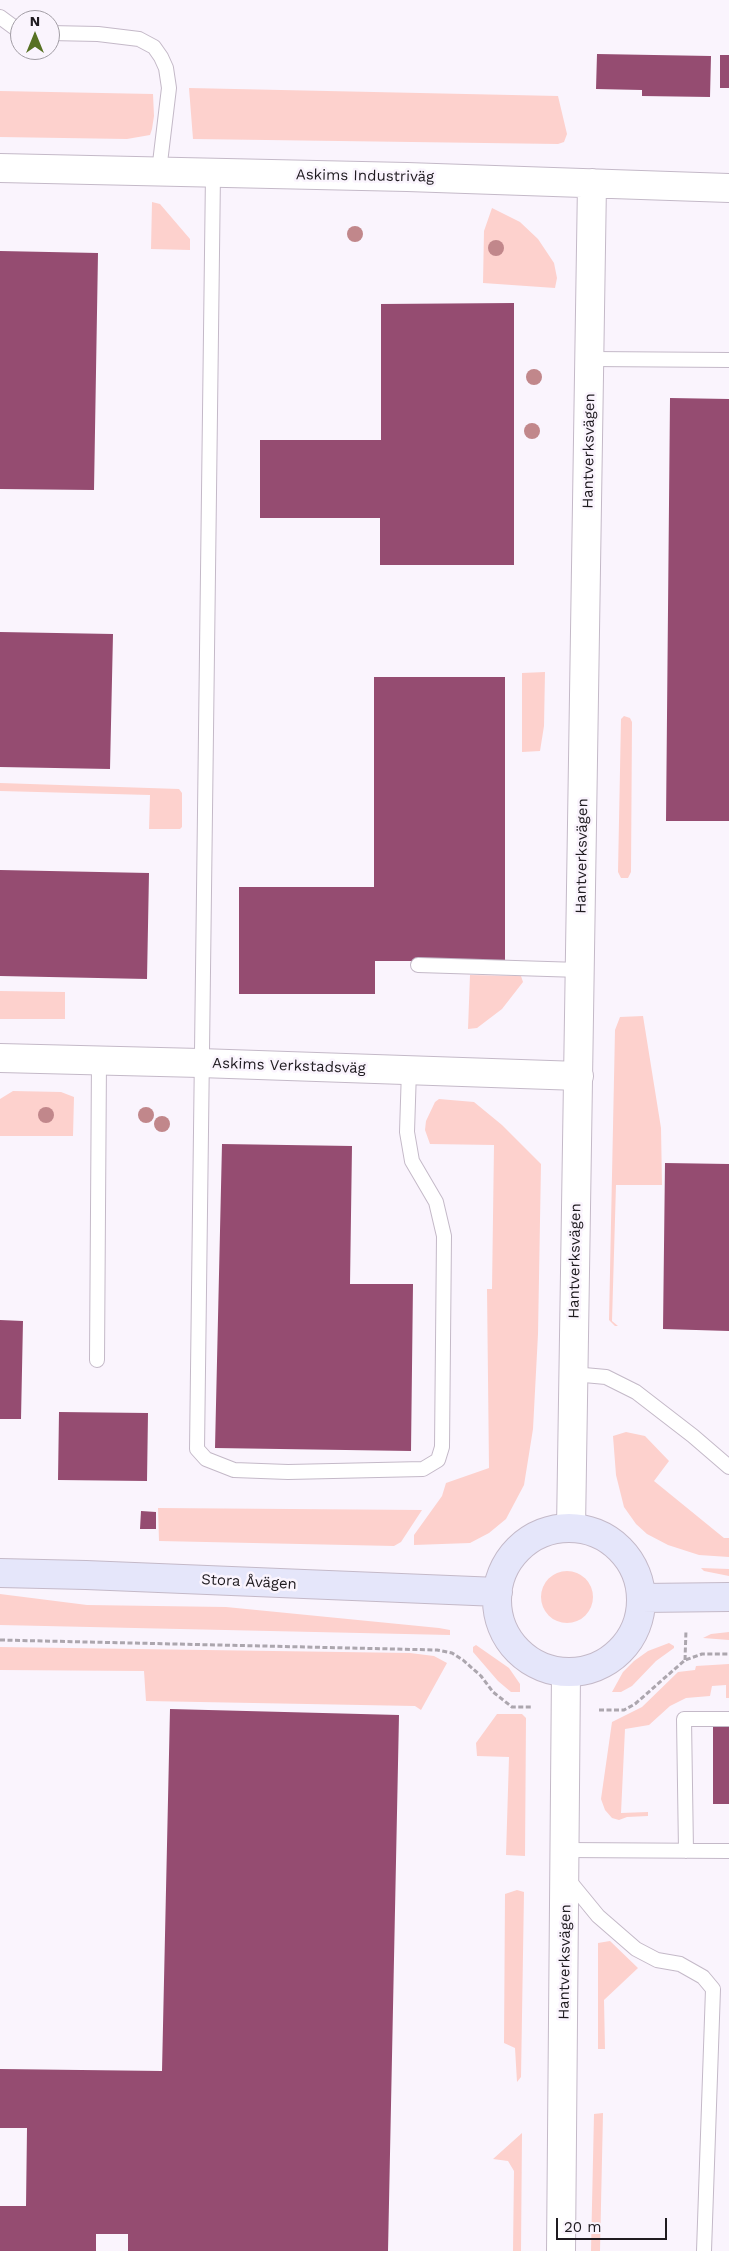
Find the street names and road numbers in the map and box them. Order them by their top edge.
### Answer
street label: Askims Industriväg [296,166,434,186]
street label: Hantverksvägen [579,393,599,509]
street label: Hantverksvägen [572,798,592,914]
street label: Askims Verkstadsväg [212,1054,366,1078]
street label: Hantverksvägen [565,1203,585,1319]
street label: Stora Åvägen [201,1571,297,1593]
street label: Hantverksvägen [555,1904,575,2020]

